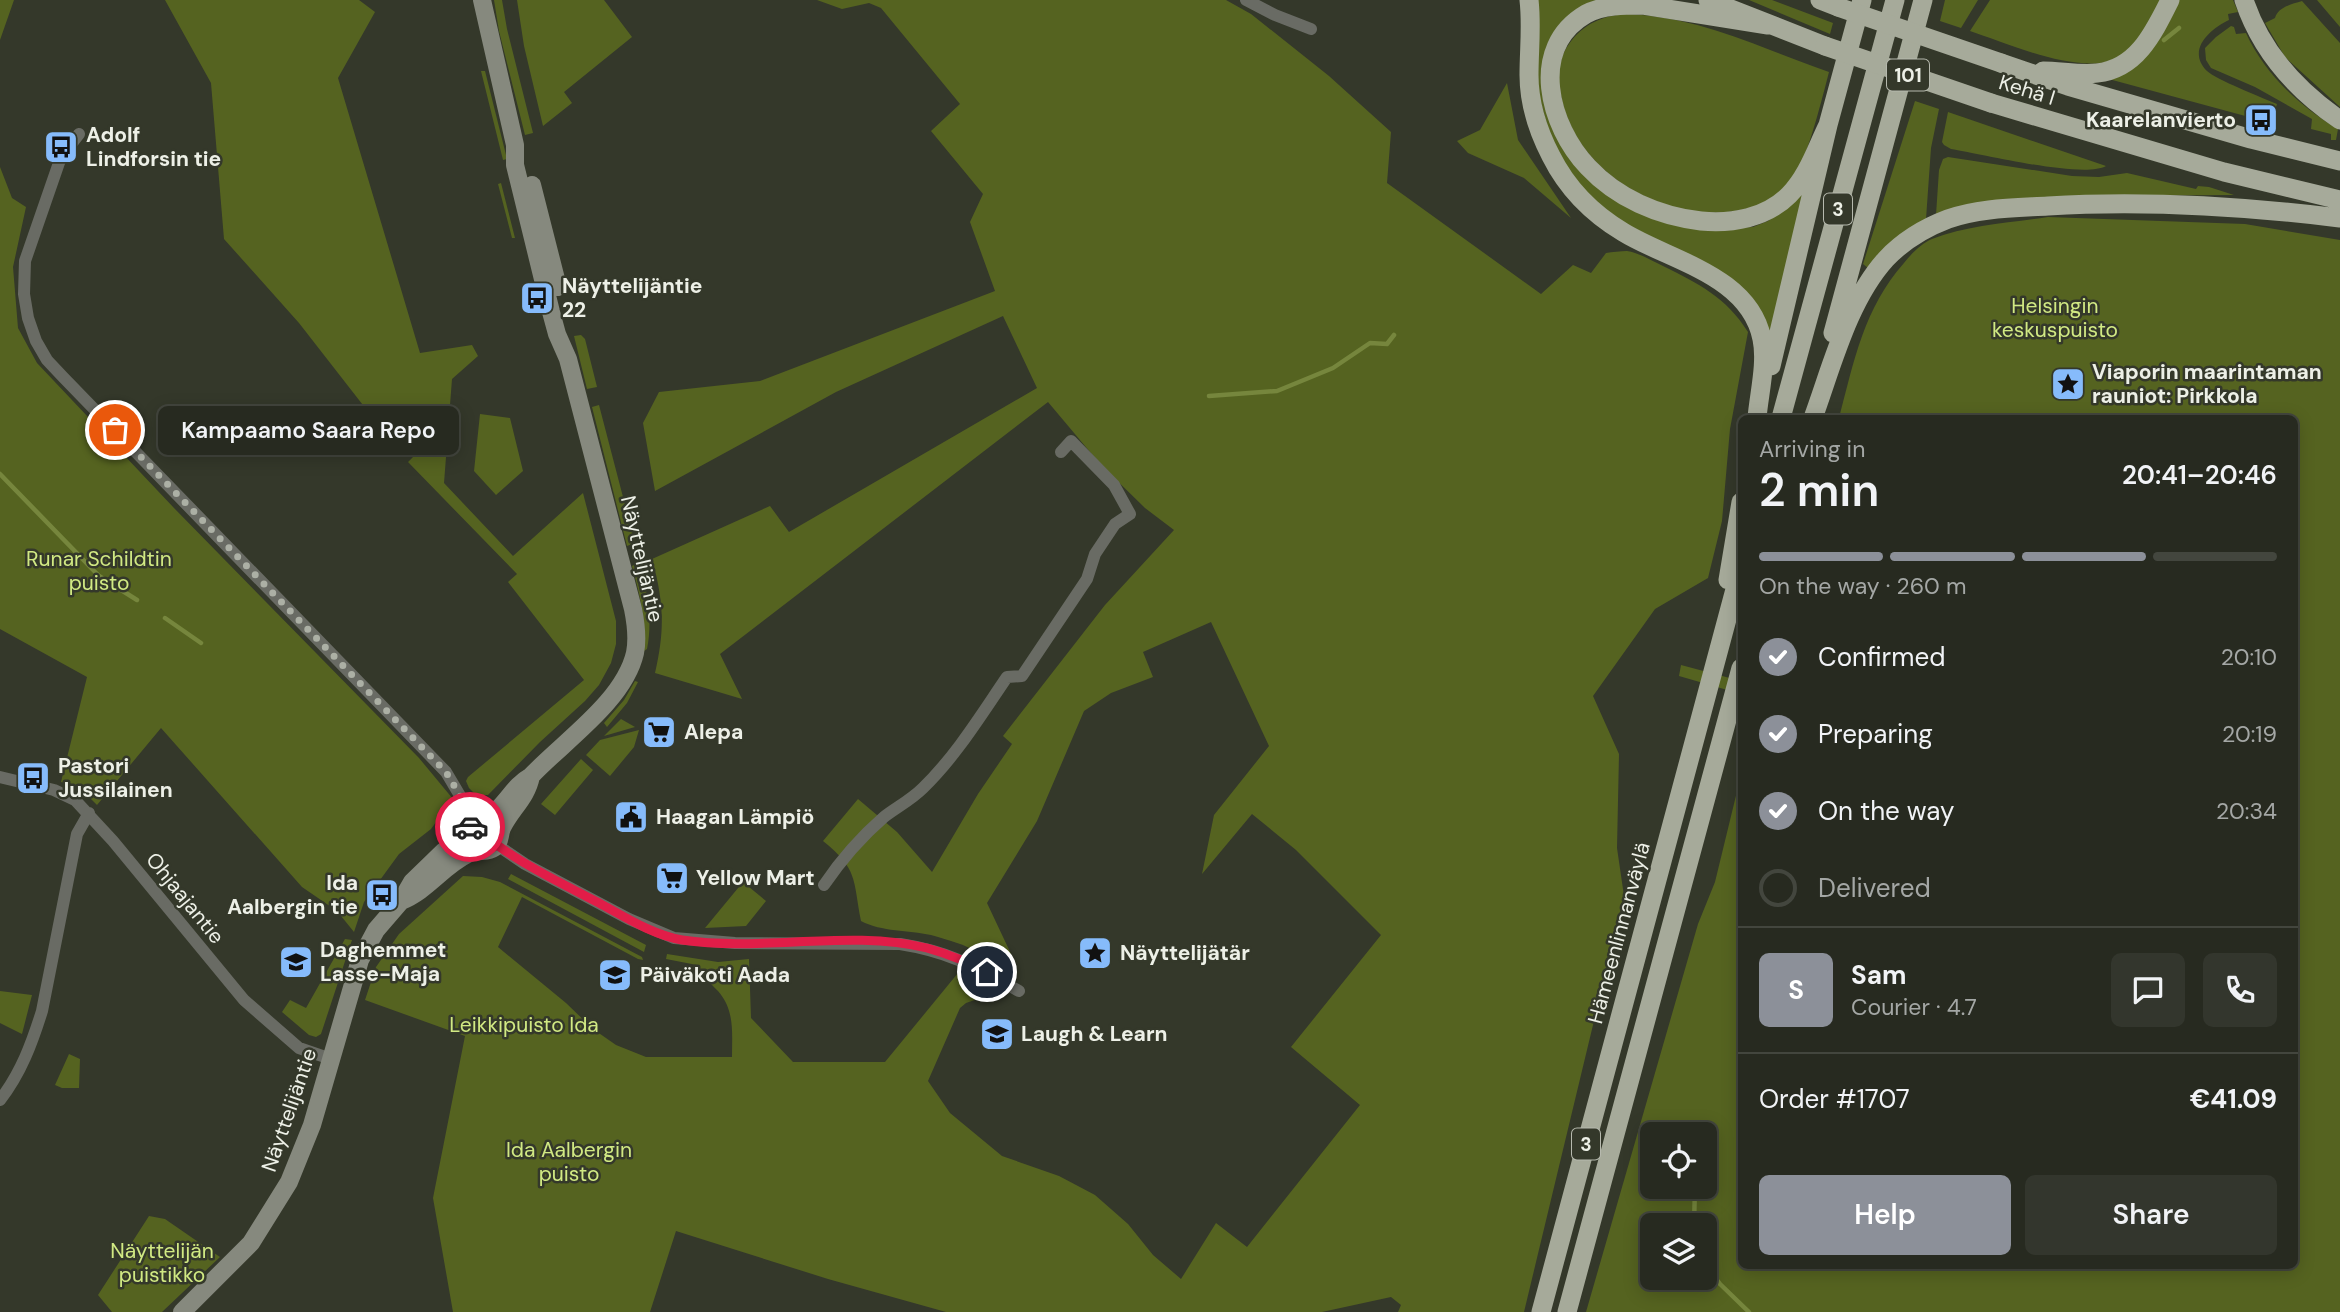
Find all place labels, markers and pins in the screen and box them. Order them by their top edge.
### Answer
bus stop icon: Kaarelanvierto [2242,101,2280,139]
place label: Kaarelanvierto [2086,106,2236,134]
place label: Adolf Lindforsin tie [86,121,221,173]
bus stop icon: Adolf Lindforsin tie [42,128,80,166]
place label: Näyttelijäntie 22 [562,272,702,324]
bus stop icon: Näyttelijäntie 22 [518,279,556,317]
place label: Viaporin maarintaman rauniot: Pirkkola [2092,358,2322,410]
place icon: Viaporin maarintaman rauniot: Pirkkola [2049,365,2087,403]
pin [85,400,145,460]
callout: Kampaamo Saara Repo [157,406,458,454]
supermarket icon: Alepa [640,713,678,751]
place label: Alepa [684,718,743,746]
place label: Pastori Jussilainen [58,752,173,804]
bus stop icon: Pastori Jussilainen [14,759,52,797]
public building icon: Haagan Lämpiö [612,798,650,836]
place label: Haagan Lämpiö [656,803,814,831]
supermarket icon: Yellow Mart [653,859,691,897]
place label: Yellow Mart [696,864,815,892]
place label: Ida Aalbergin tie [227,869,358,921]
bus stop icon: Ida Aalbergin tie [363,876,401,914]
place icon: Näyttelijätär [1076,934,1114,972]
place label: Daghemmet Lasse-Maja [320,936,446,988]
place label: Näyttelijätär [1120,939,1250,967]
pin [957,942,1017,1002]
school or university icon: Daghemmet Lasse-Maja [277,943,315,981]
school or university icon: Päiväkoti Aada [596,956,634,994]
place label: Päiväkoti Aada [640,961,790,989]
school or university icon: Laugh & Learn [978,1015,1016,1053]
place label: Laugh & Learn [1021,1020,1167,1048]

